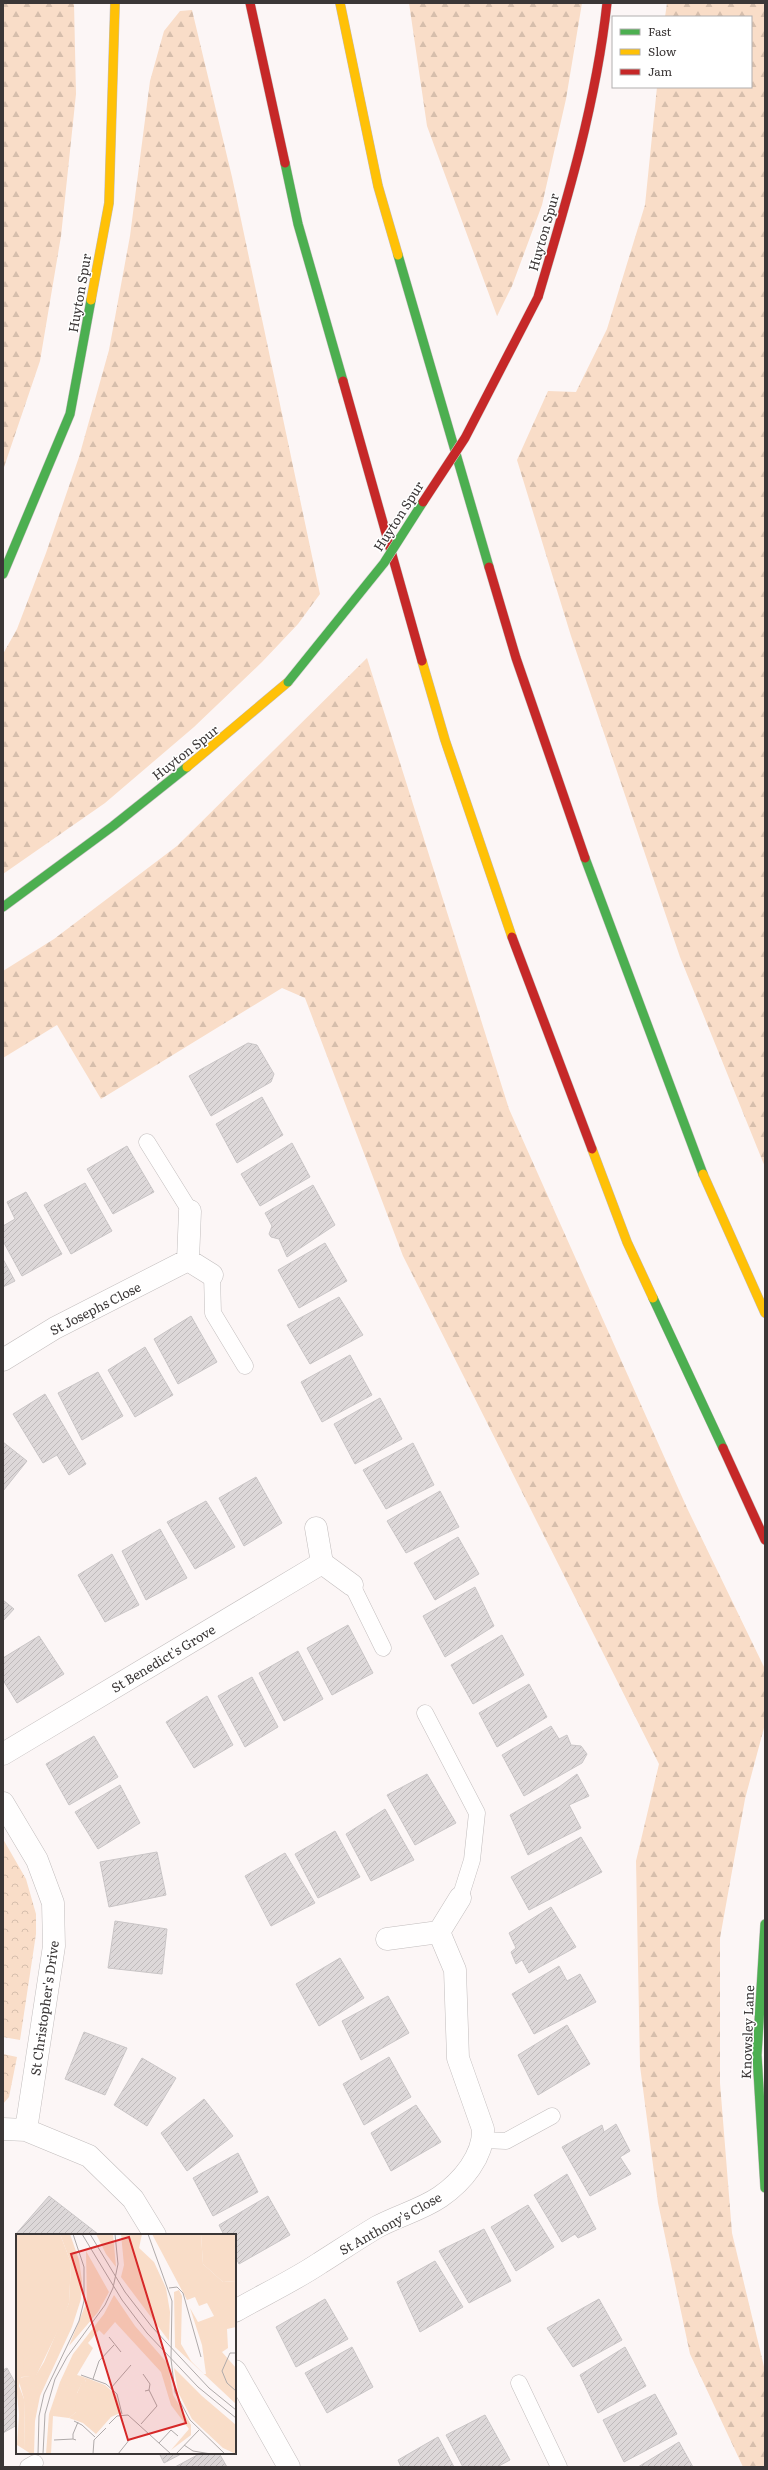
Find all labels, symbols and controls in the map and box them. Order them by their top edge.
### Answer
legend [612,16,752,88]
text: Fast [648,22,672,40]
text: Slow [648,42,677,60]
text: Jam [648,62,673,80]
street label: Huyton Spur [523,190,563,273]
street label: Huyton Spur [63,251,95,334]
street label: Huyton Spur [368,477,428,555]
street label: Huyton Spur [148,719,223,784]
street label: St Josephs Close [46,1277,144,1339]
street label: St Benedict's Grove [107,1619,219,1697]
street label: St Christopher's Drive [25,1939,63,2077]
street label: Knowsley Lane [736,1984,758,2079]
street label: St Anthony's Close [336,2187,445,2259]
inset map [16,2234,236,2454]

